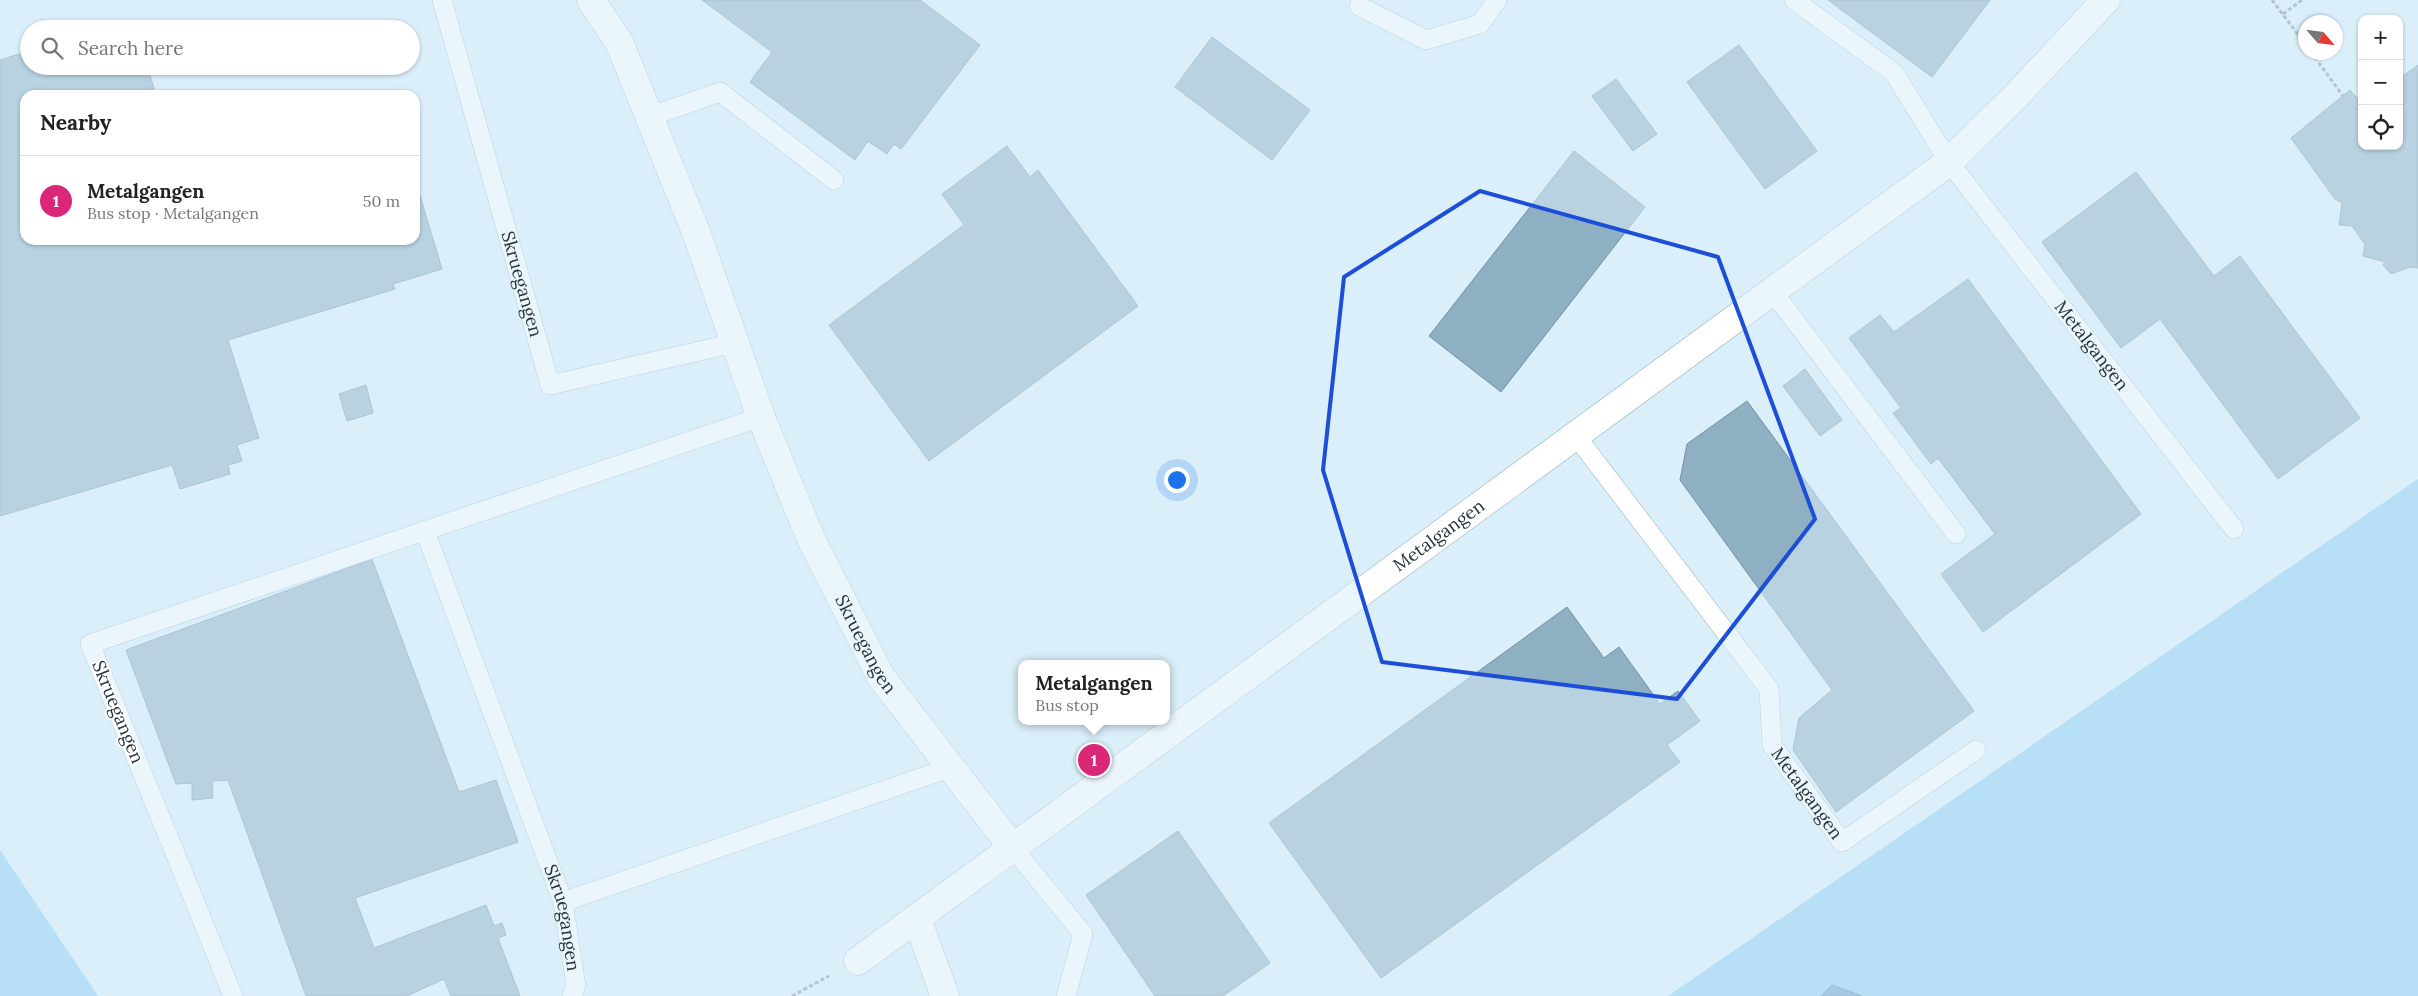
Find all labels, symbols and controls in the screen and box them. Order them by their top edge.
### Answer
north arrow [2298,15,2343,60]
map controls [2358,15,2403,150]
button: + [2358,15,2403,60]
search box [20,20,420,75]
icon: search [38,34,66,62]
text: Search here [78,36,184,60]
button: − [2358,60,2403,105]
button: locate [2358,105,2403,150]
text: Nearby [40,109,111,136]
text: Metalgangen [87,179,204,203]
text: 1 [53,191,59,211]
text: 50 m [363,191,400,211]
text: Bus stop · Metalgangen [87,203,259,223]
street label: Skruegangen [496,228,548,340]
street label: Metalgangen [2050,296,2134,395]
your location [1164,467,1190,493]
street label: Metalgangen [1388,494,1489,576]
street label: Skruegangen [830,591,902,698]
street label: Skruegangen [87,657,150,767]
popup [1018,660,1170,725]
text: Metalgangen [1035,671,1153,695]
text: Bus stop [1035,695,1099,715]
pin: 1 [1078,741,1110,779]
street label: Metalgangen [1766,743,1848,844]
street label: Skruegangen [539,861,586,973]

